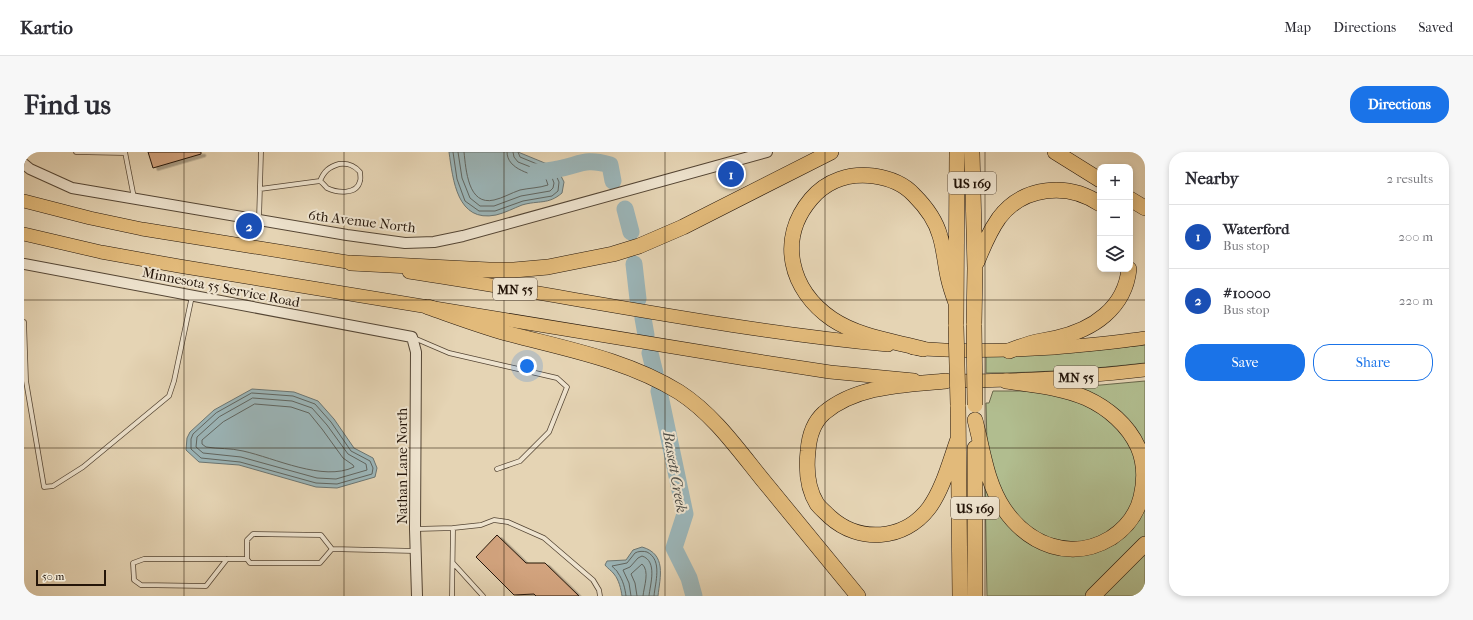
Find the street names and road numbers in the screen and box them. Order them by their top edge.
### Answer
road number: US 169 [948,172,996,194]
street label: 6th Avenue North [307,206,417,237]
street label: Minnesota 55 Service Road [141,264,302,311]
road number: MN 55 [493,278,537,300]
road number: MN 55 [1054,366,1098,388]
street label: Nathan Lane North [394,408,411,524]
road number: US 169 [951,497,999,519]

